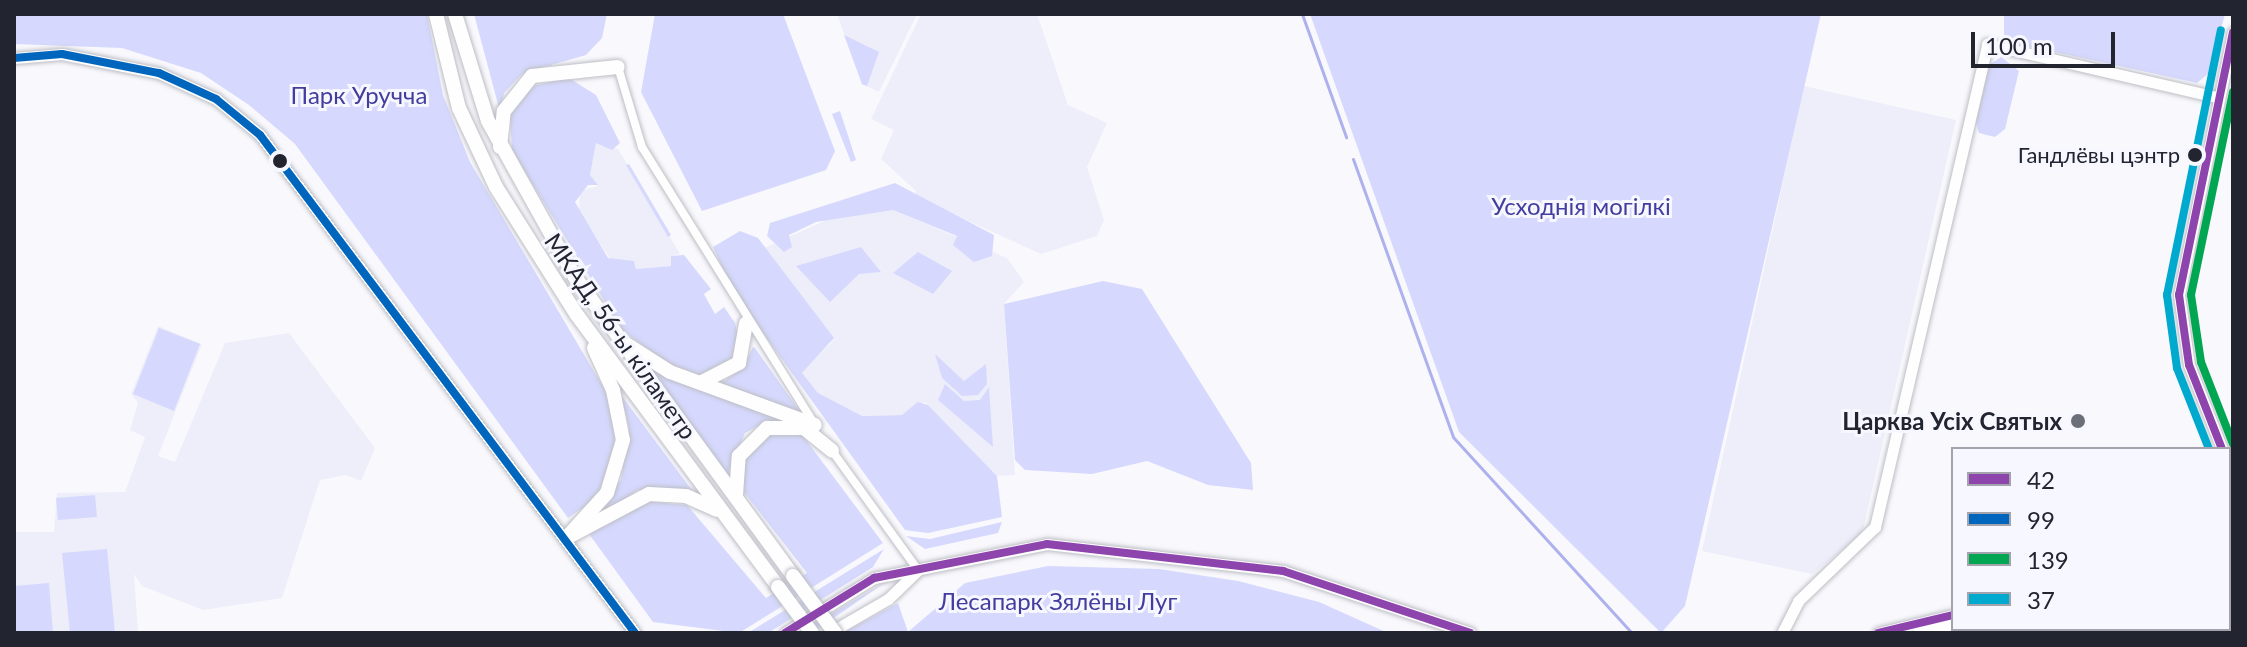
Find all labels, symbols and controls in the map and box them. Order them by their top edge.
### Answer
scale bar [1975,16,2119,66]
text: 100 m [1985,31,2053,60]
park label: Парк Уручча [291,81,427,109]
place label: Гандлёвы цэнтр [2018,142,2180,168]
marker: Гандлёвы цэнтр [2187,147,2203,163]
unlabelled marker [272,153,288,169]
park label: Усходнія могілкі [1491,192,1671,220]
street label: МКАД, 56-ы кіламетр [539,228,703,444]
place label: Царква Усіх Святых [1842,407,2062,435]
marker: Царква Усіх Святых [2069,412,2087,430]
legend [1951,447,2231,631]
text: 42 [2027,465,2055,494]
text: 99 [2027,505,2055,534]
text: 139 [2027,545,2069,574]
text: 37 [2027,585,2055,614]
park label: Лесапарк Зялёны Луг [939,587,1177,615]

